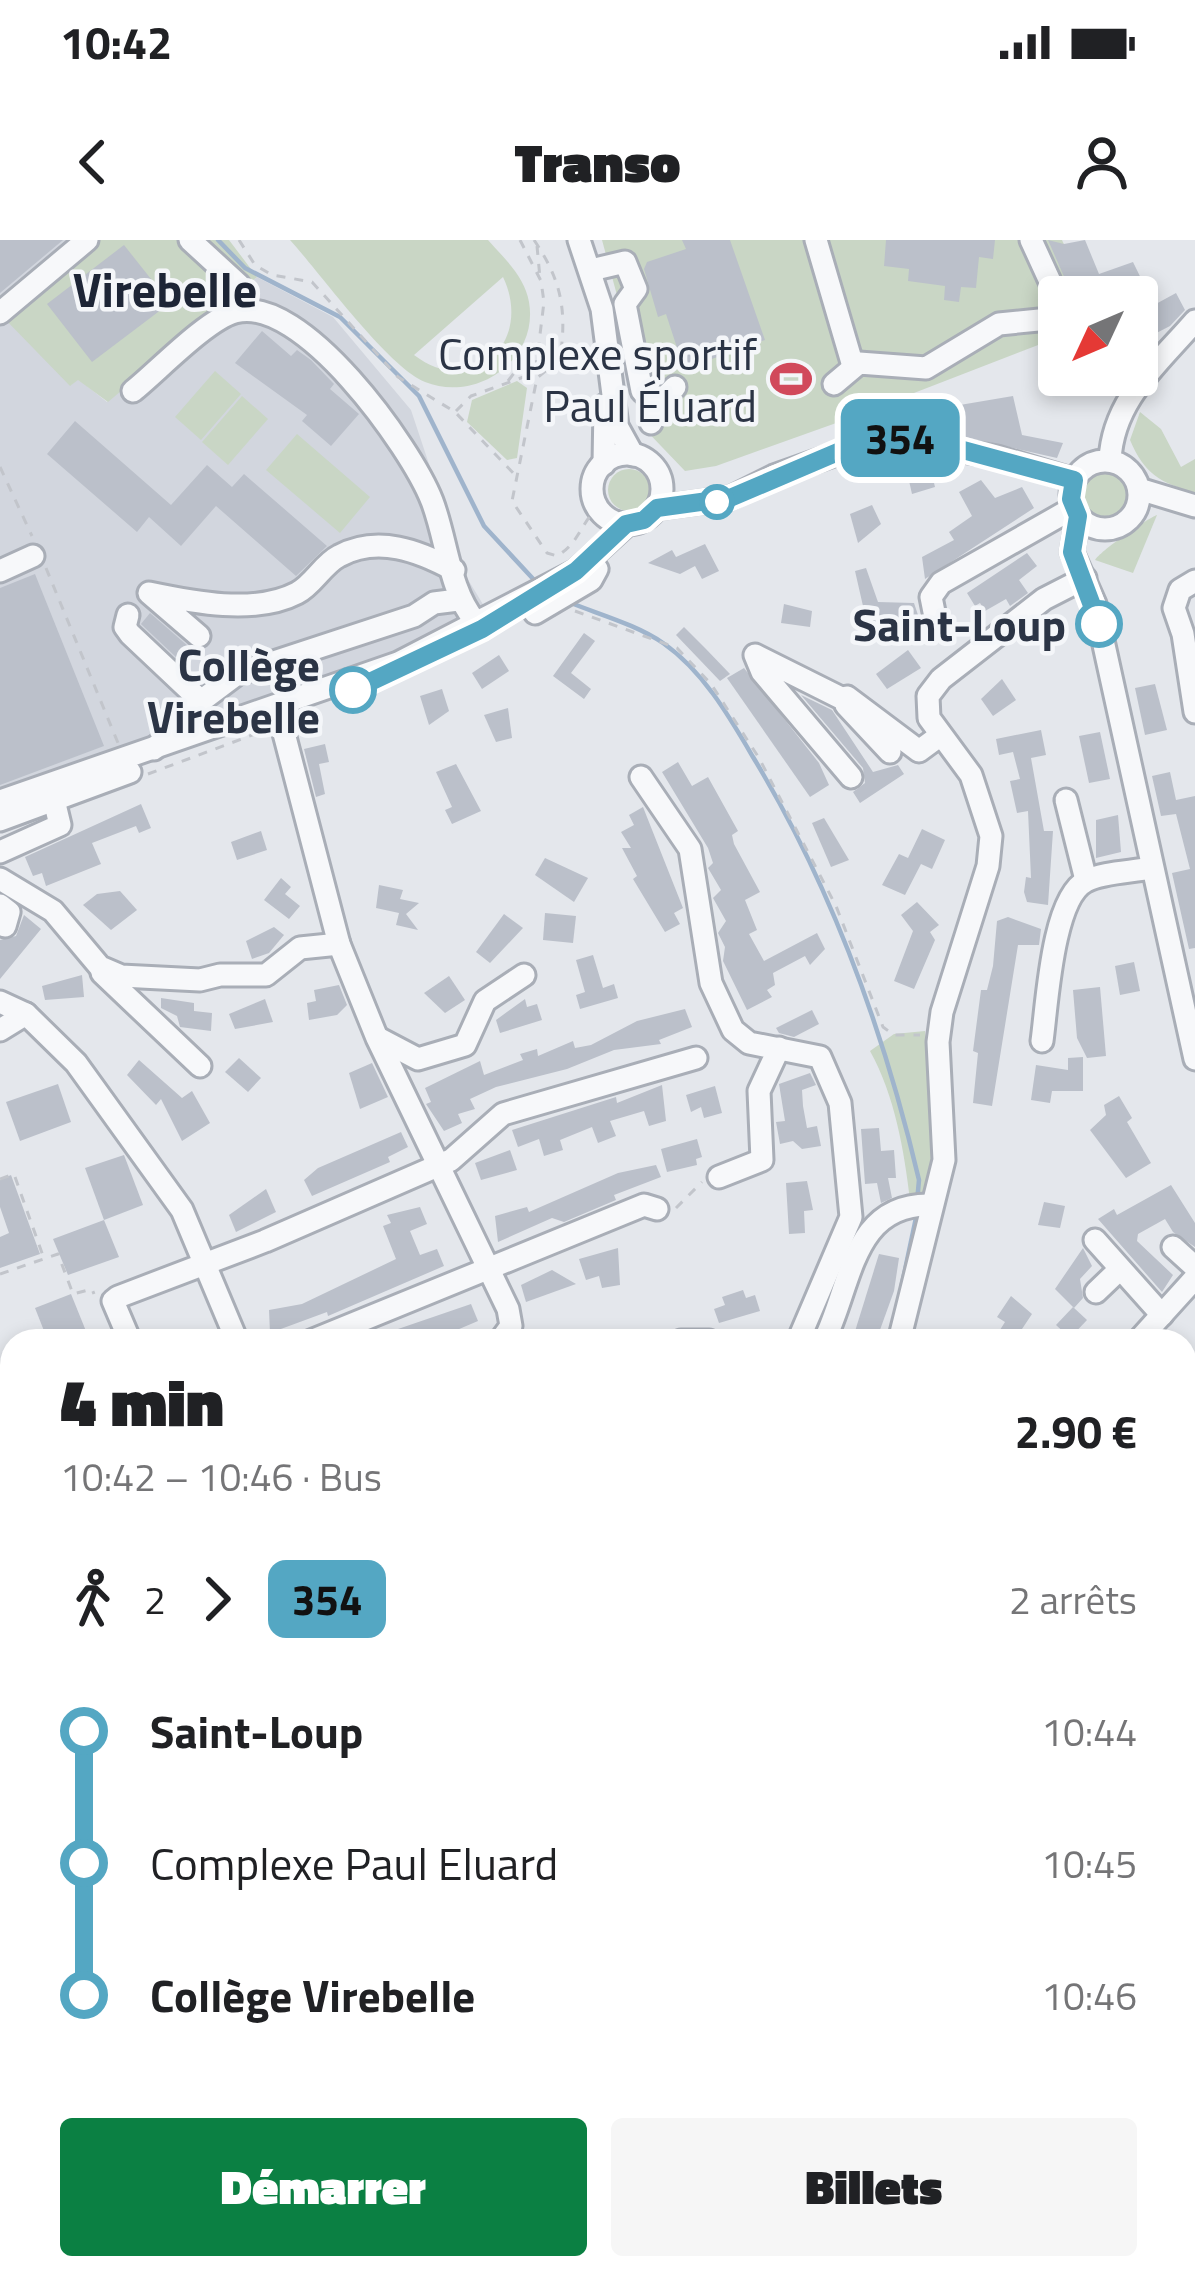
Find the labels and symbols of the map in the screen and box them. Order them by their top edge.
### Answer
district label: Virebelle [73,253,257,326]
north arrow [1038,276,1158,396]
place label: Complexe sportif Paul Éluard [438,319,757,439]
sports icon: Complexe sportif Paul Éluard [768,356,814,402]
line badge: 354 [831,399,969,477]
unlabelled marker [701,486,733,518]
place label: Saint-Loup [853,590,1066,658]
marker: Saint-Loup [1077,602,1121,646]
place label: Collège Virebelle [147,630,320,750]
marker: Collège Virebelle [331,668,375,712]

